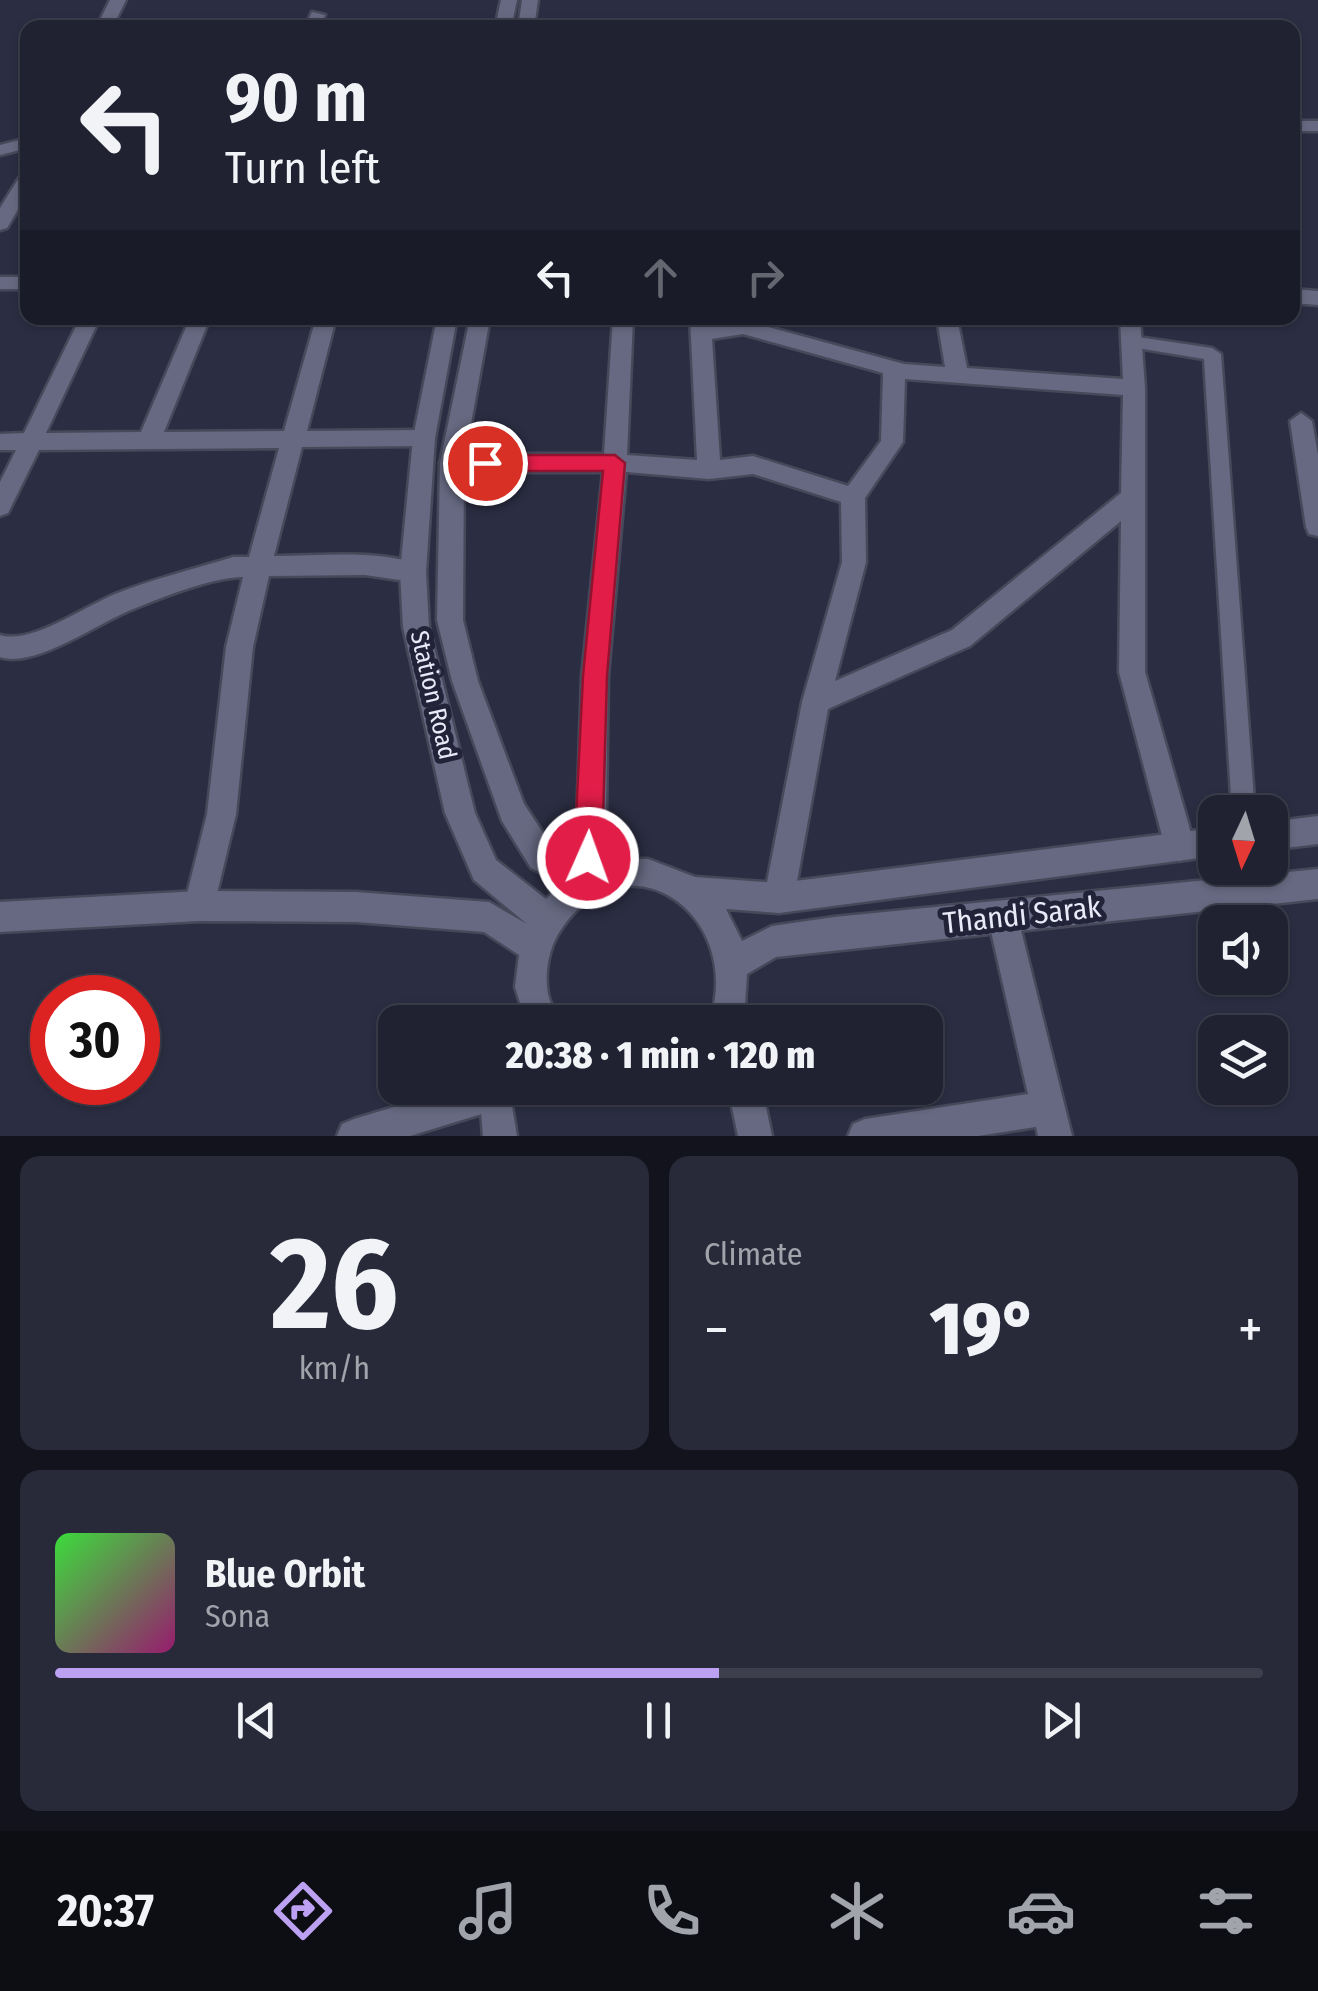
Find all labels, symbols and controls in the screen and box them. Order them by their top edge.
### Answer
text: 90 m [225,56,367,140]
icon: left [60,60,190,190]
text: Turn left [225,141,380,195]
icon: left [528,250,583,305]
icon: ahead [633,250,688,305]
icon: right [738,250,793,305]
pin [443,421,528,506]
icon: arrive [458,436,513,491]
street label: Station Road [404,628,462,762]
north arrow [1198,795,1288,885]
map controls [1198,795,1288,1105]
position arrow [536,806,640,910]
street label: Thandi Sarak [941,889,1103,941]
button: sound [1198,905,1288,995]
speed limit sign: 30 [30,975,160,1105]
button: layers [1198,1015,1288,1105]
text: 20:38 · 1 min · 120 m [506,1032,815,1078]
text: 26 [270,1206,399,1362]
text: Climate [704,1235,803,1273]
text: 19° [930,1284,1037,1374]
text: − [704,1297,729,1363]
text: + [1238,1297,1263,1363]
text: km/h [299,1349,370,1387]
text: Blue Orbit [205,1551,365,1597]
text: Sona [205,1597,270,1635]
icon: previous [229,1693,284,1748]
icon: pause [631,1693,686,1748]
icon: next [1034,1693,1089,1748]
icon: directions [268,1876,338,1946]
icon: music [453,1876,523,1946]
icon: phone [637,1876,707,1946]
icon: climate [822,1876,892,1946]
icon: car [1006,1876,1076,1946]
icon: filters [1191,1876,1261,1946]
text: 20:37 [57,1884,154,1938]

